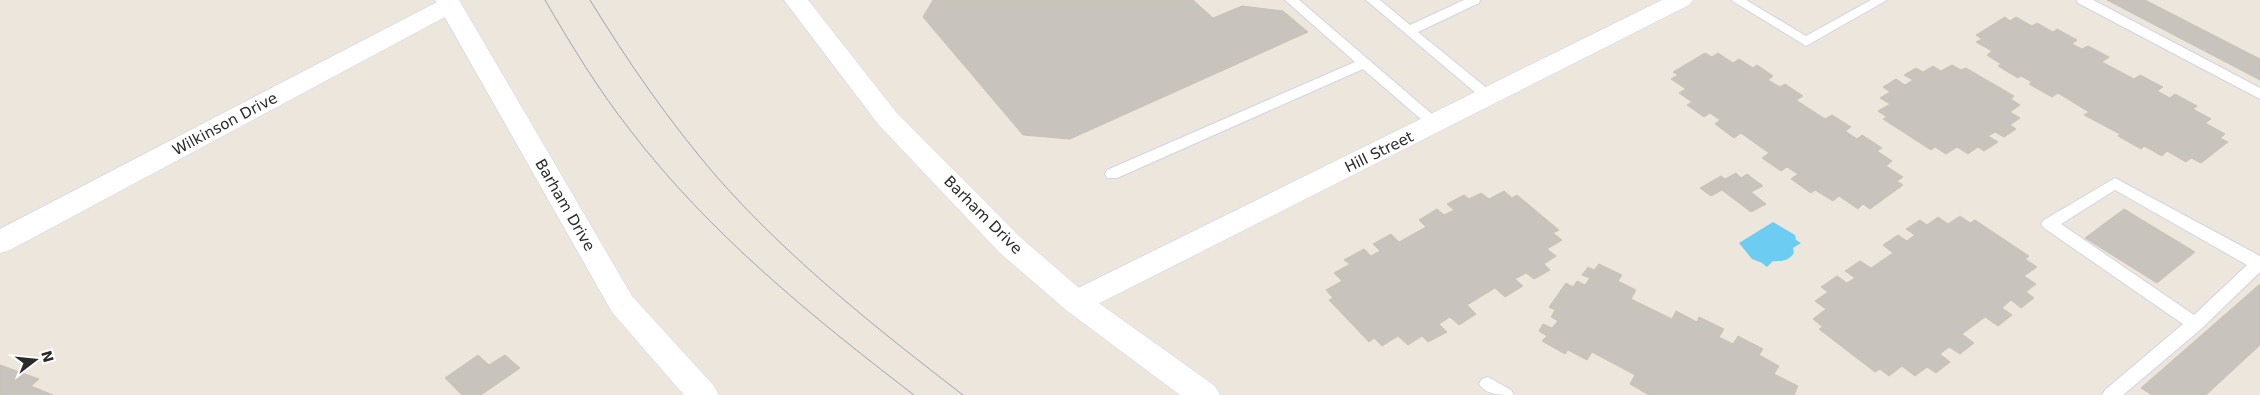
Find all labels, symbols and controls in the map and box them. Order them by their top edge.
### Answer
street label: Wilkinson Drive [169,89,281,159]
street label: Hill Street [1342,128,1416,176]
street label: Barham Drive [531,156,599,254]
street label: Barham Drive [940,172,1026,258]
north arrow [10,335,60,385]
text: N [38,349,57,364]

